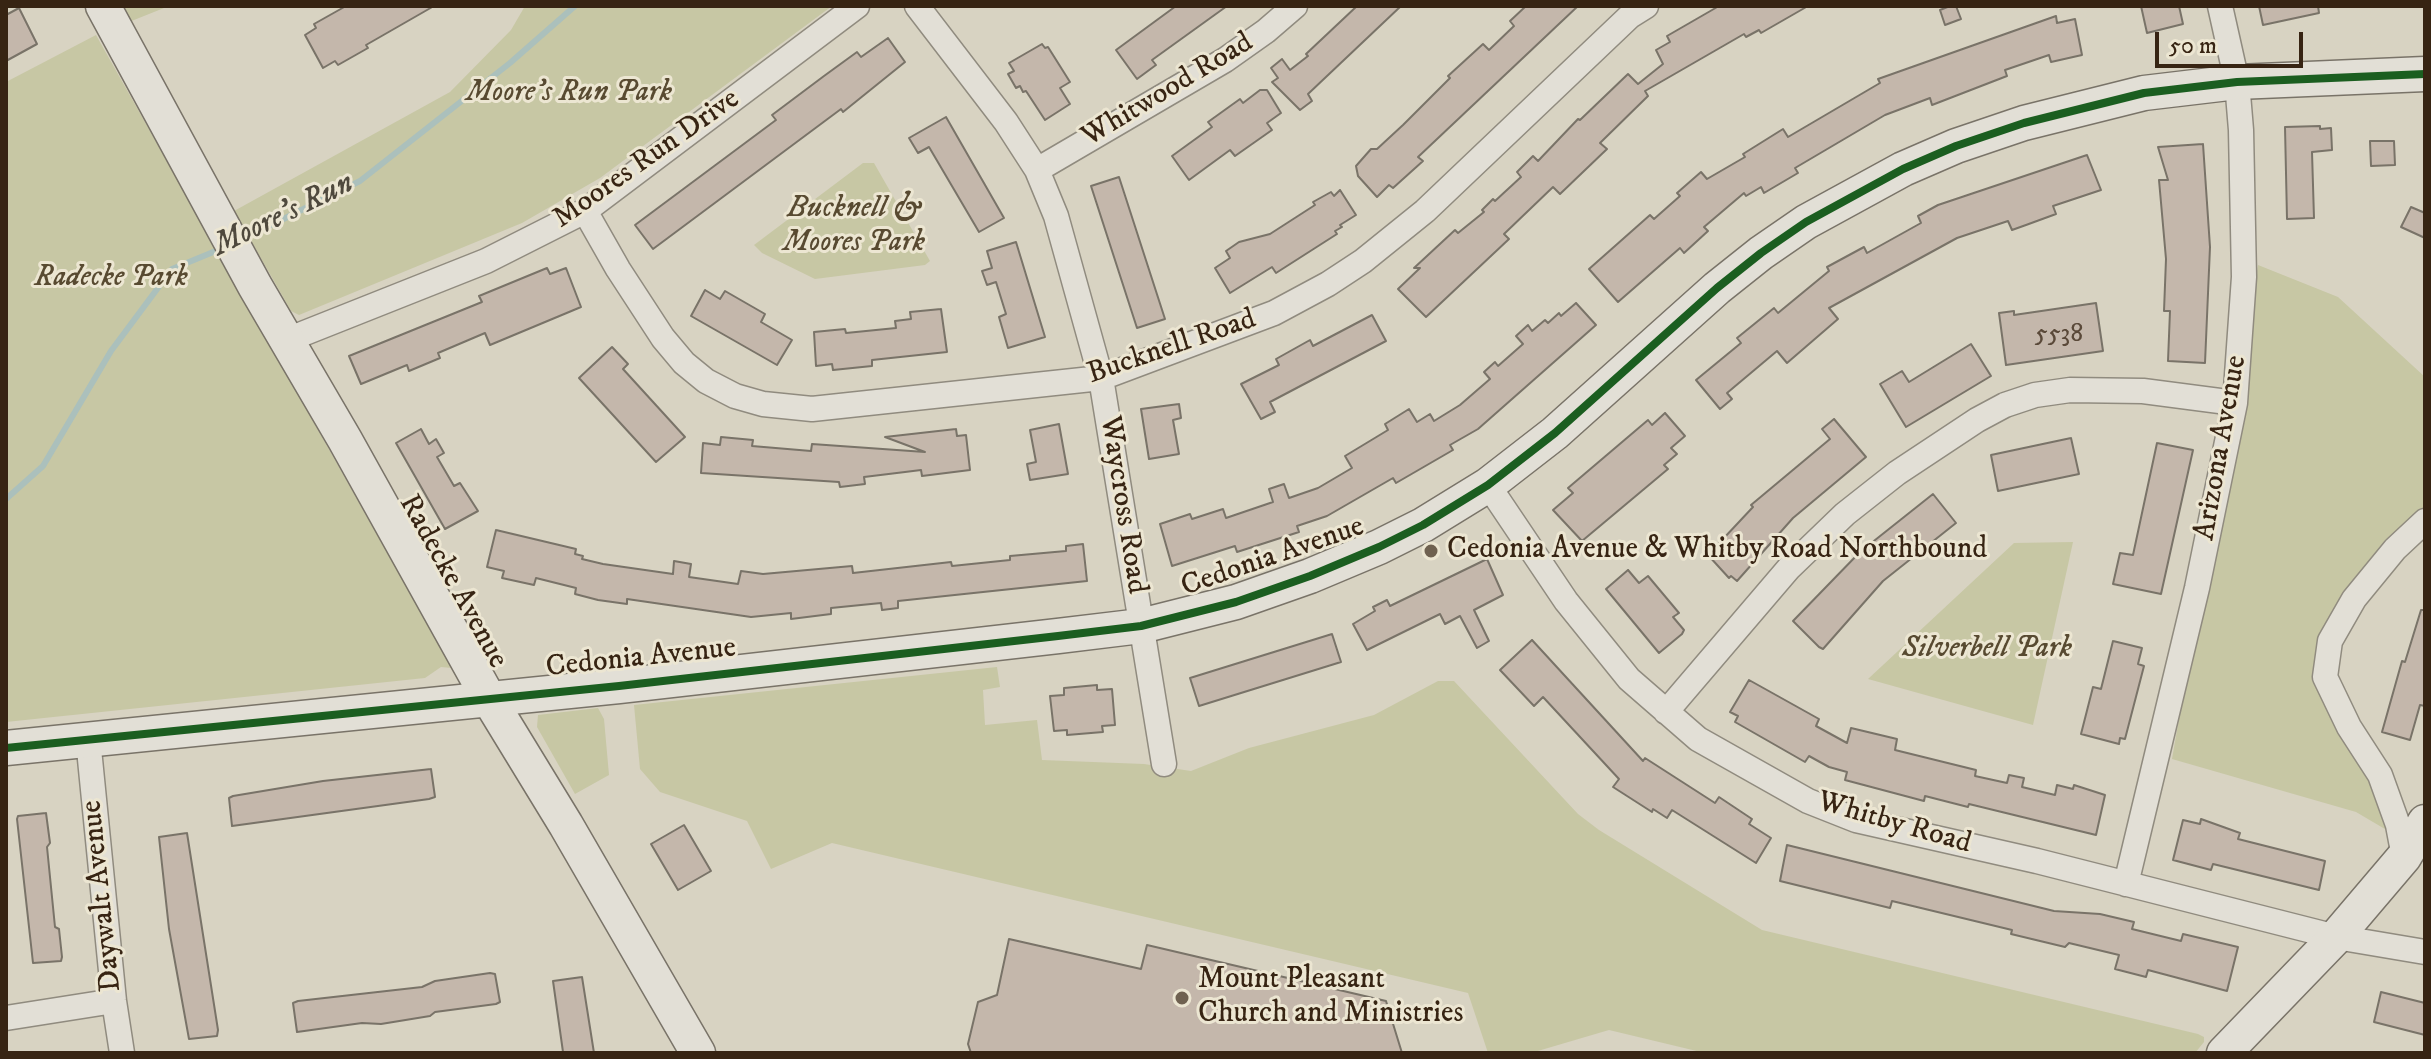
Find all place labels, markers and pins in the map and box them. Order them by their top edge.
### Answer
place label: Cedonia Avenue & Whitby Road Northbound [1447,533,1987,569]
marker: Cedonia Avenue & Whitby Road Northbound [1422,542,1440,560]
place label: Mount Pleasant Church and Ministries [1198,963,1463,1034]
marker: Mount Pleasant Church and Ministries [1173,989,1191,1007]

